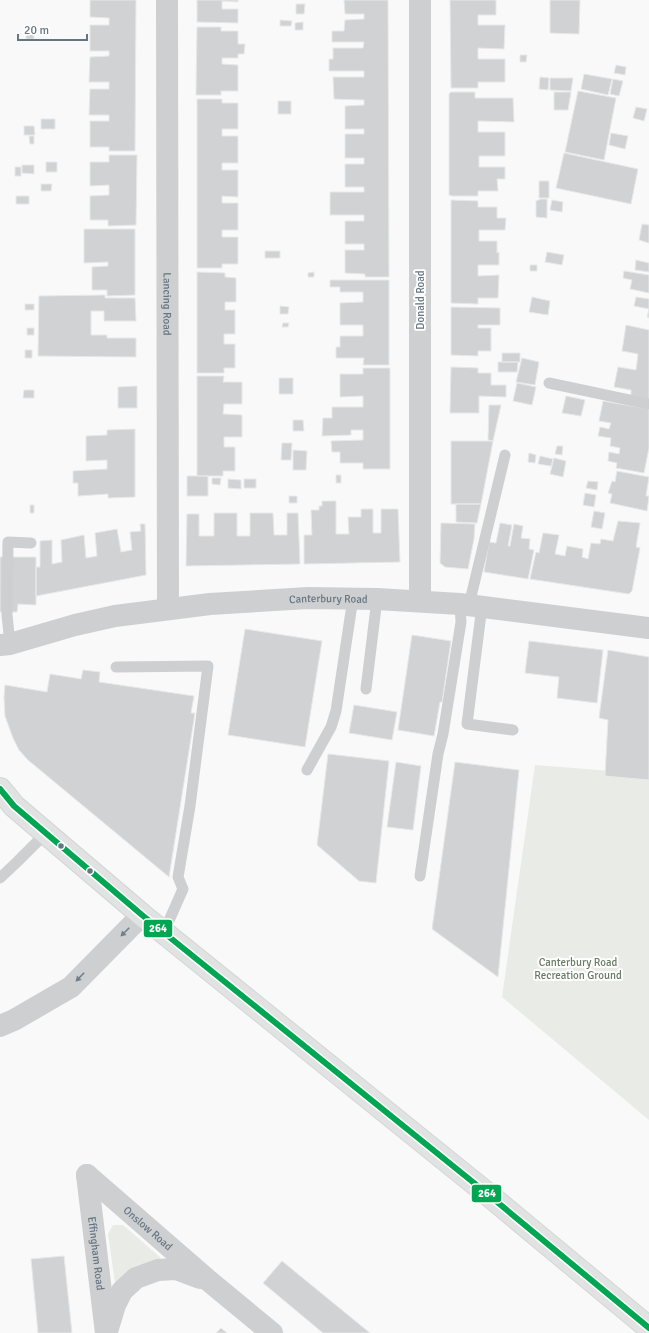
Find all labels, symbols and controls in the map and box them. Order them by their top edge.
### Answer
scale bar [18,16,87,42]
text: 20 m [24,23,49,38]
street label: Donald Road [414,270,427,330]
street label: Lancing Road [160,272,174,336]
street label: Canterbury Road [289,592,368,606]
unlabelled marker [56,841,66,851]
unlabelled marker [85,866,95,876]
line badge: 264 [143,919,173,938]
text: 264 [149,922,167,935]
one-way arrow [120,927,130,937]
park label: Canterbury Road Recreation Ground [534,956,622,982]
one-way arrow [76,972,85,982]
line badge: 264 [471,1184,502,1203]
text: 264 [478,1187,496,1200]
street label: Onslow Road [121,1204,175,1253]
street label: Effingham Road [85,1216,107,1291]

